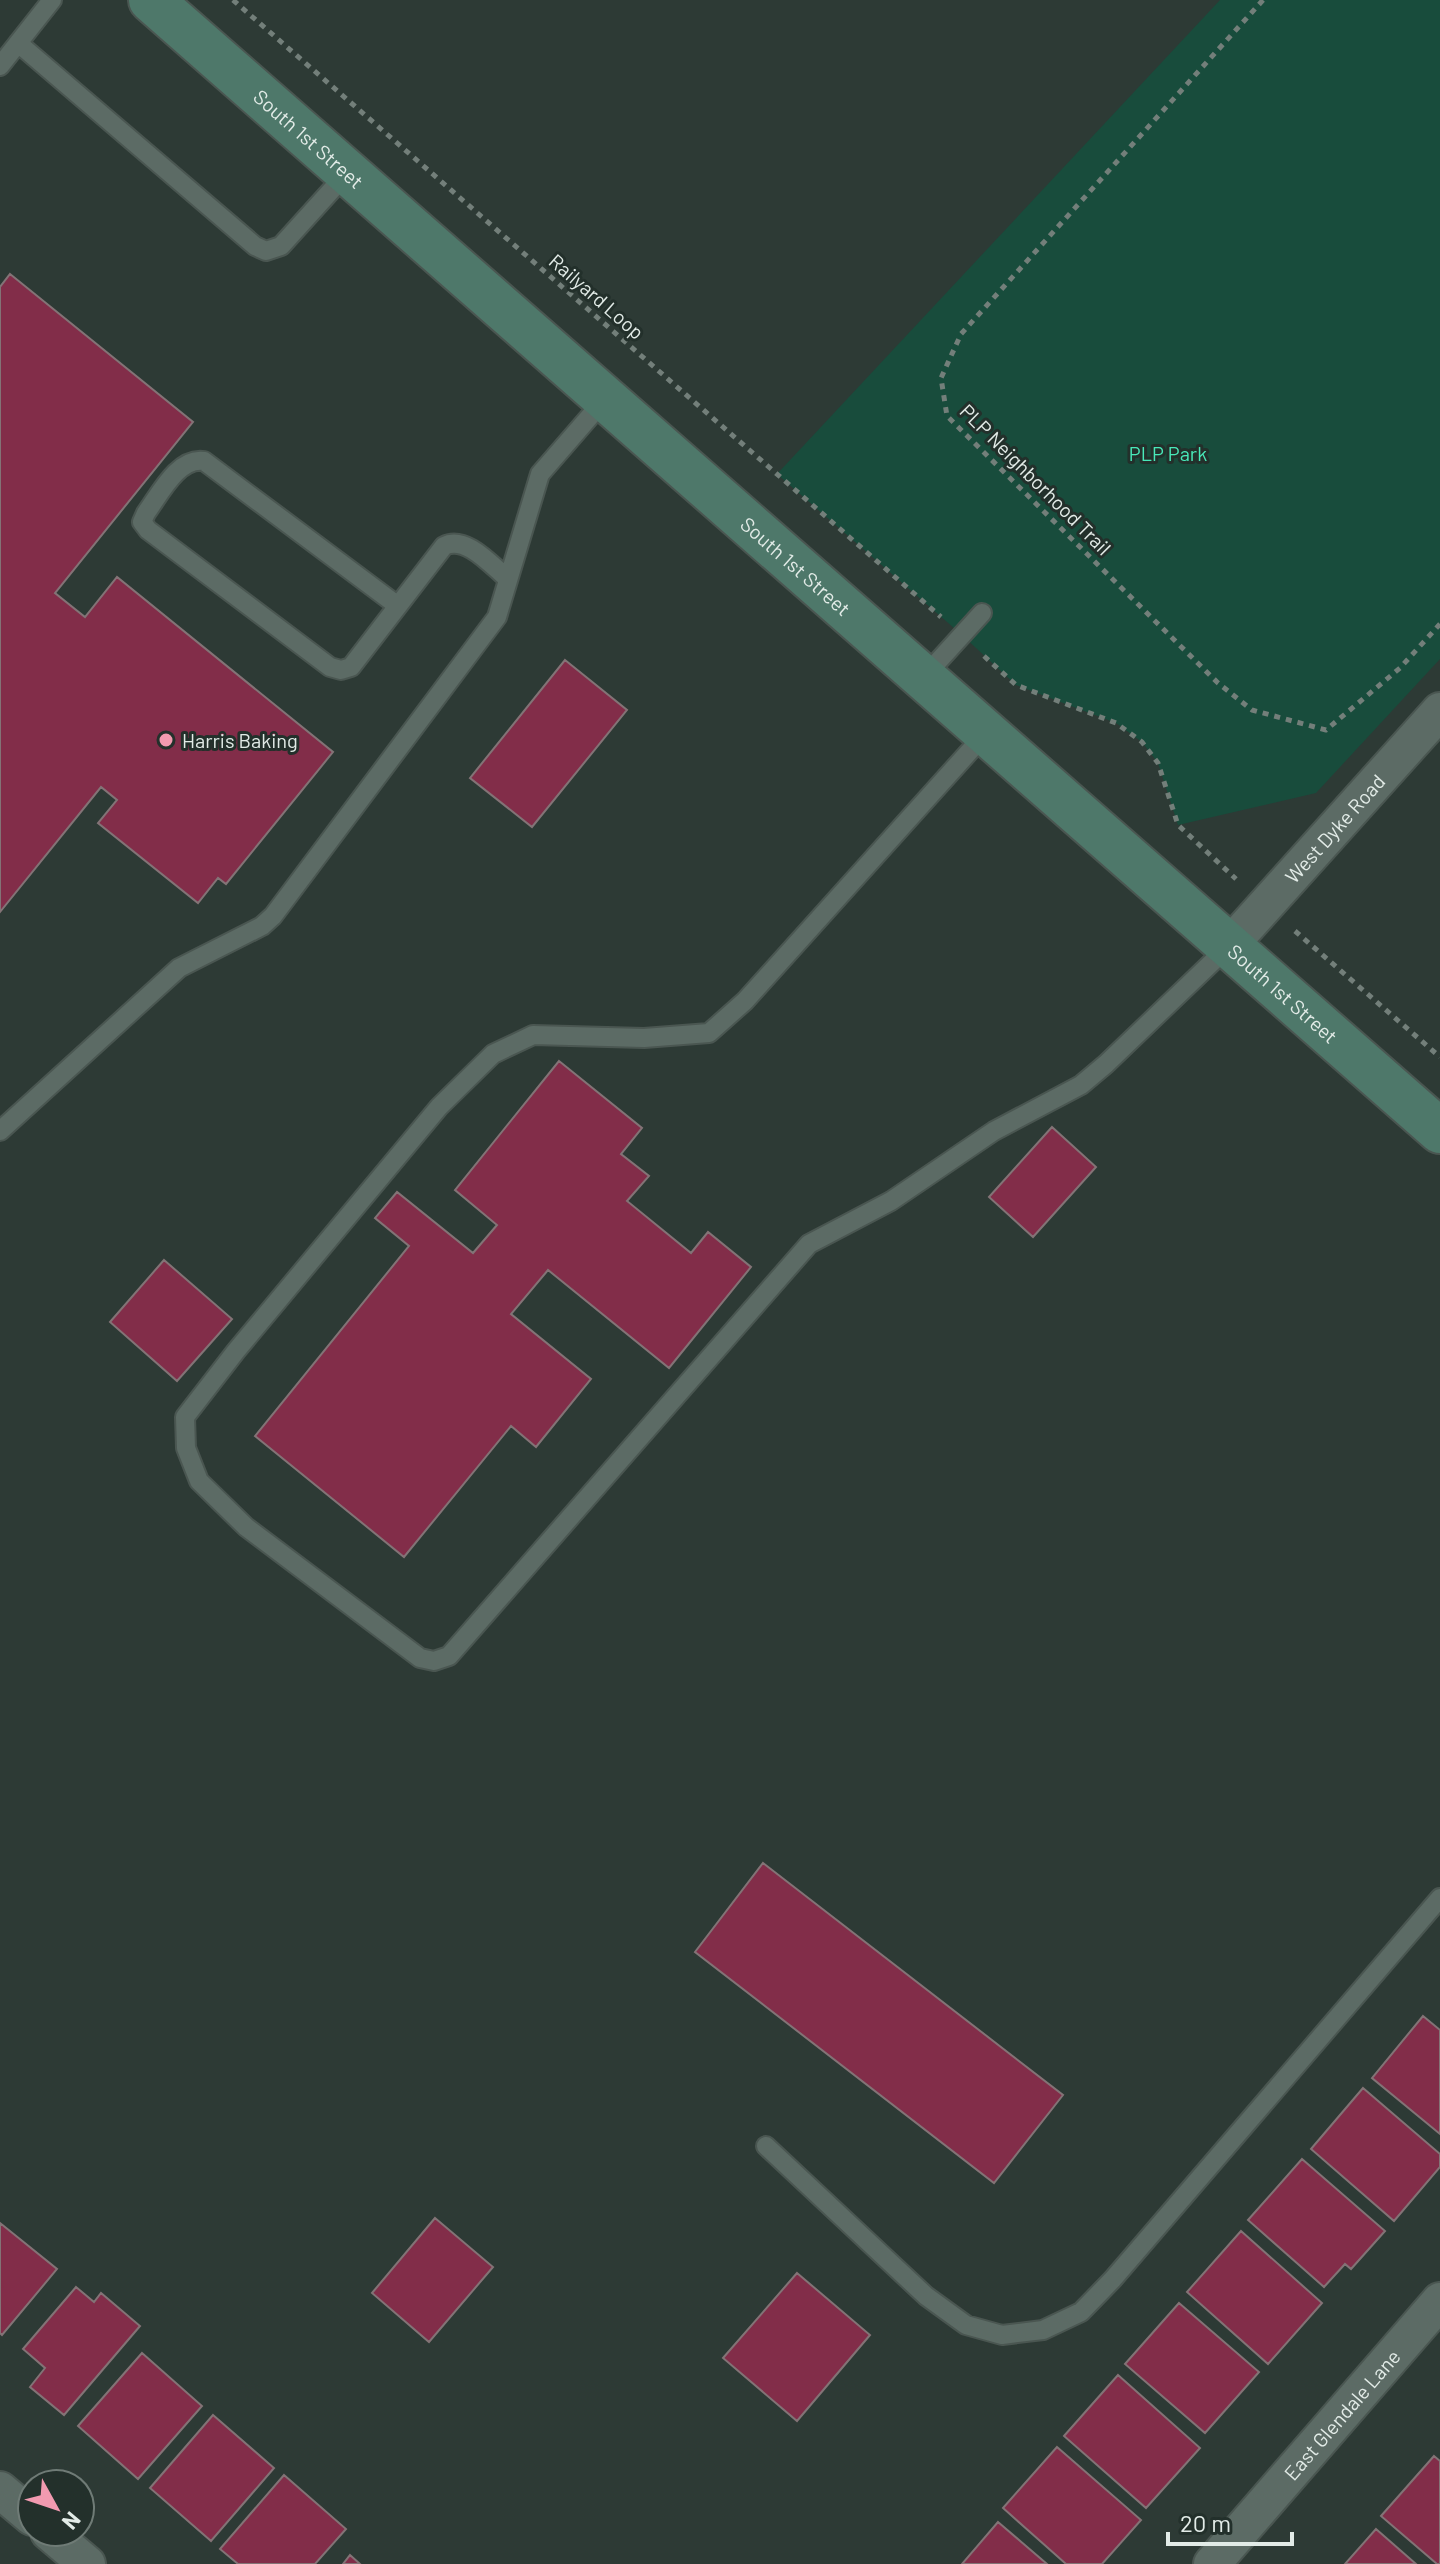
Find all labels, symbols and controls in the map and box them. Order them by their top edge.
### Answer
street label: South 1st Street [249,84,369,193]
street label: Railyard Loop [545,248,649,344]
street label: PLP Neighborhood Trail [956,399,1116,559]
park label: PLP Park [1129,441,1207,465]
street label: South 1st Street [736,511,856,620]
place label: Harris Baking [182,728,298,752]
marker: Harris Baking [157,731,175,749]
street label: West Dyke Road [1280,769,1390,888]
street label: South 1st Street [1223,939,1343,1048]
street label: East Glendale Lane [1279,2344,1405,2485]
north arrow [16,2468,96,2548]
scale bar [1168,2496,1292,2546]
text: N [57,2508,87,2535]
text: 20 m [1180,2508,1231,2537]

